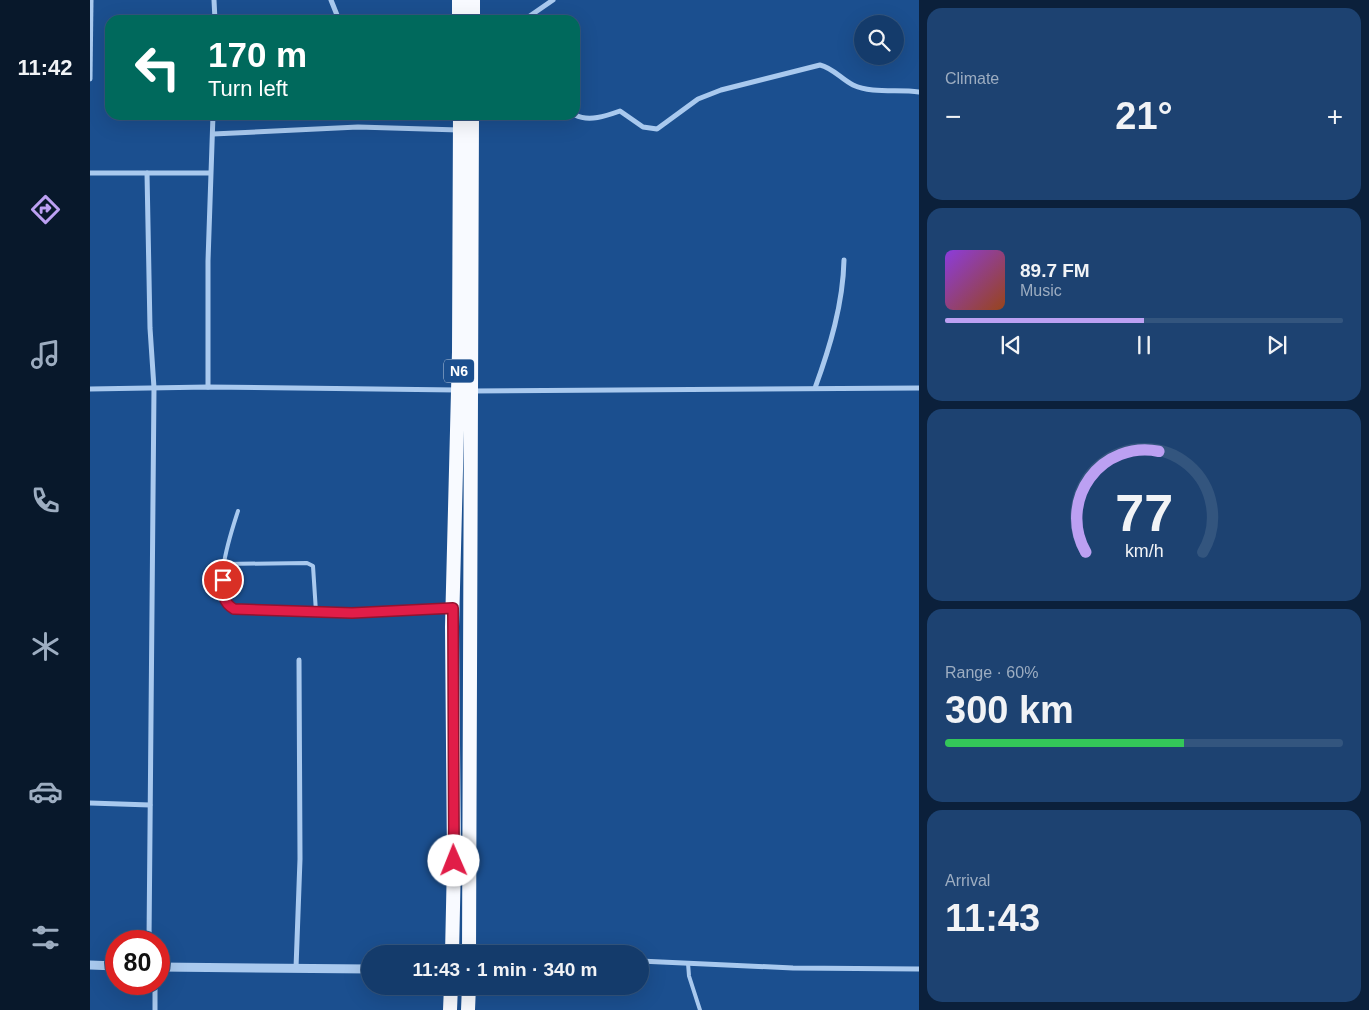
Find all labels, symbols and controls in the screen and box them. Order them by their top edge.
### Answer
map controls [854,15,904,65]
button: search [854,15,904,65]
icon: left [125,35,190,100]
text: 170 m [208,35,307,74]
text: 11:42 [17,55,73,80]
text: Climate [945,70,999,87]
text: Turn left [208,76,288,101]
text: 21° [1115,95,1173,137]
text: − [945,101,961,132]
text: + [1327,101,1343,132]
icon: directions [28,192,63,227]
text: 89.7 FM [1020,260,1090,281]
text: Music [1020,282,1062,299]
icon: previous [997,331,1025,359]
icon: pause [1130,331,1158,359]
icon: next [1263,331,1291,359]
icon: music [28,337,63,372]
road number: N6 [444,360,474,382]
icon: phone [28,483,63,518]
text: 77 [1115,484,1173,542]
text: km/h [1125,541,1163,561]
pin [202,559,244,601]
icon: arrive [209,566,237,594]
icon: climate [28,629,63,664]
text: Range · 60% [945,664,1038,681]
text: 300 km [945,689,1074,731]
icon: car [28,774,63,809]
position arrow [427,834,479,886]
text: Arrival [945,872,990,889]
text: 11:43 [945,897,1040,939]
icon: filters [28,920,63,955]
speed limit sign: 80 [105,930,170,995]
text: 11:43 · 1 min · 340 m [413,959,597,980]

